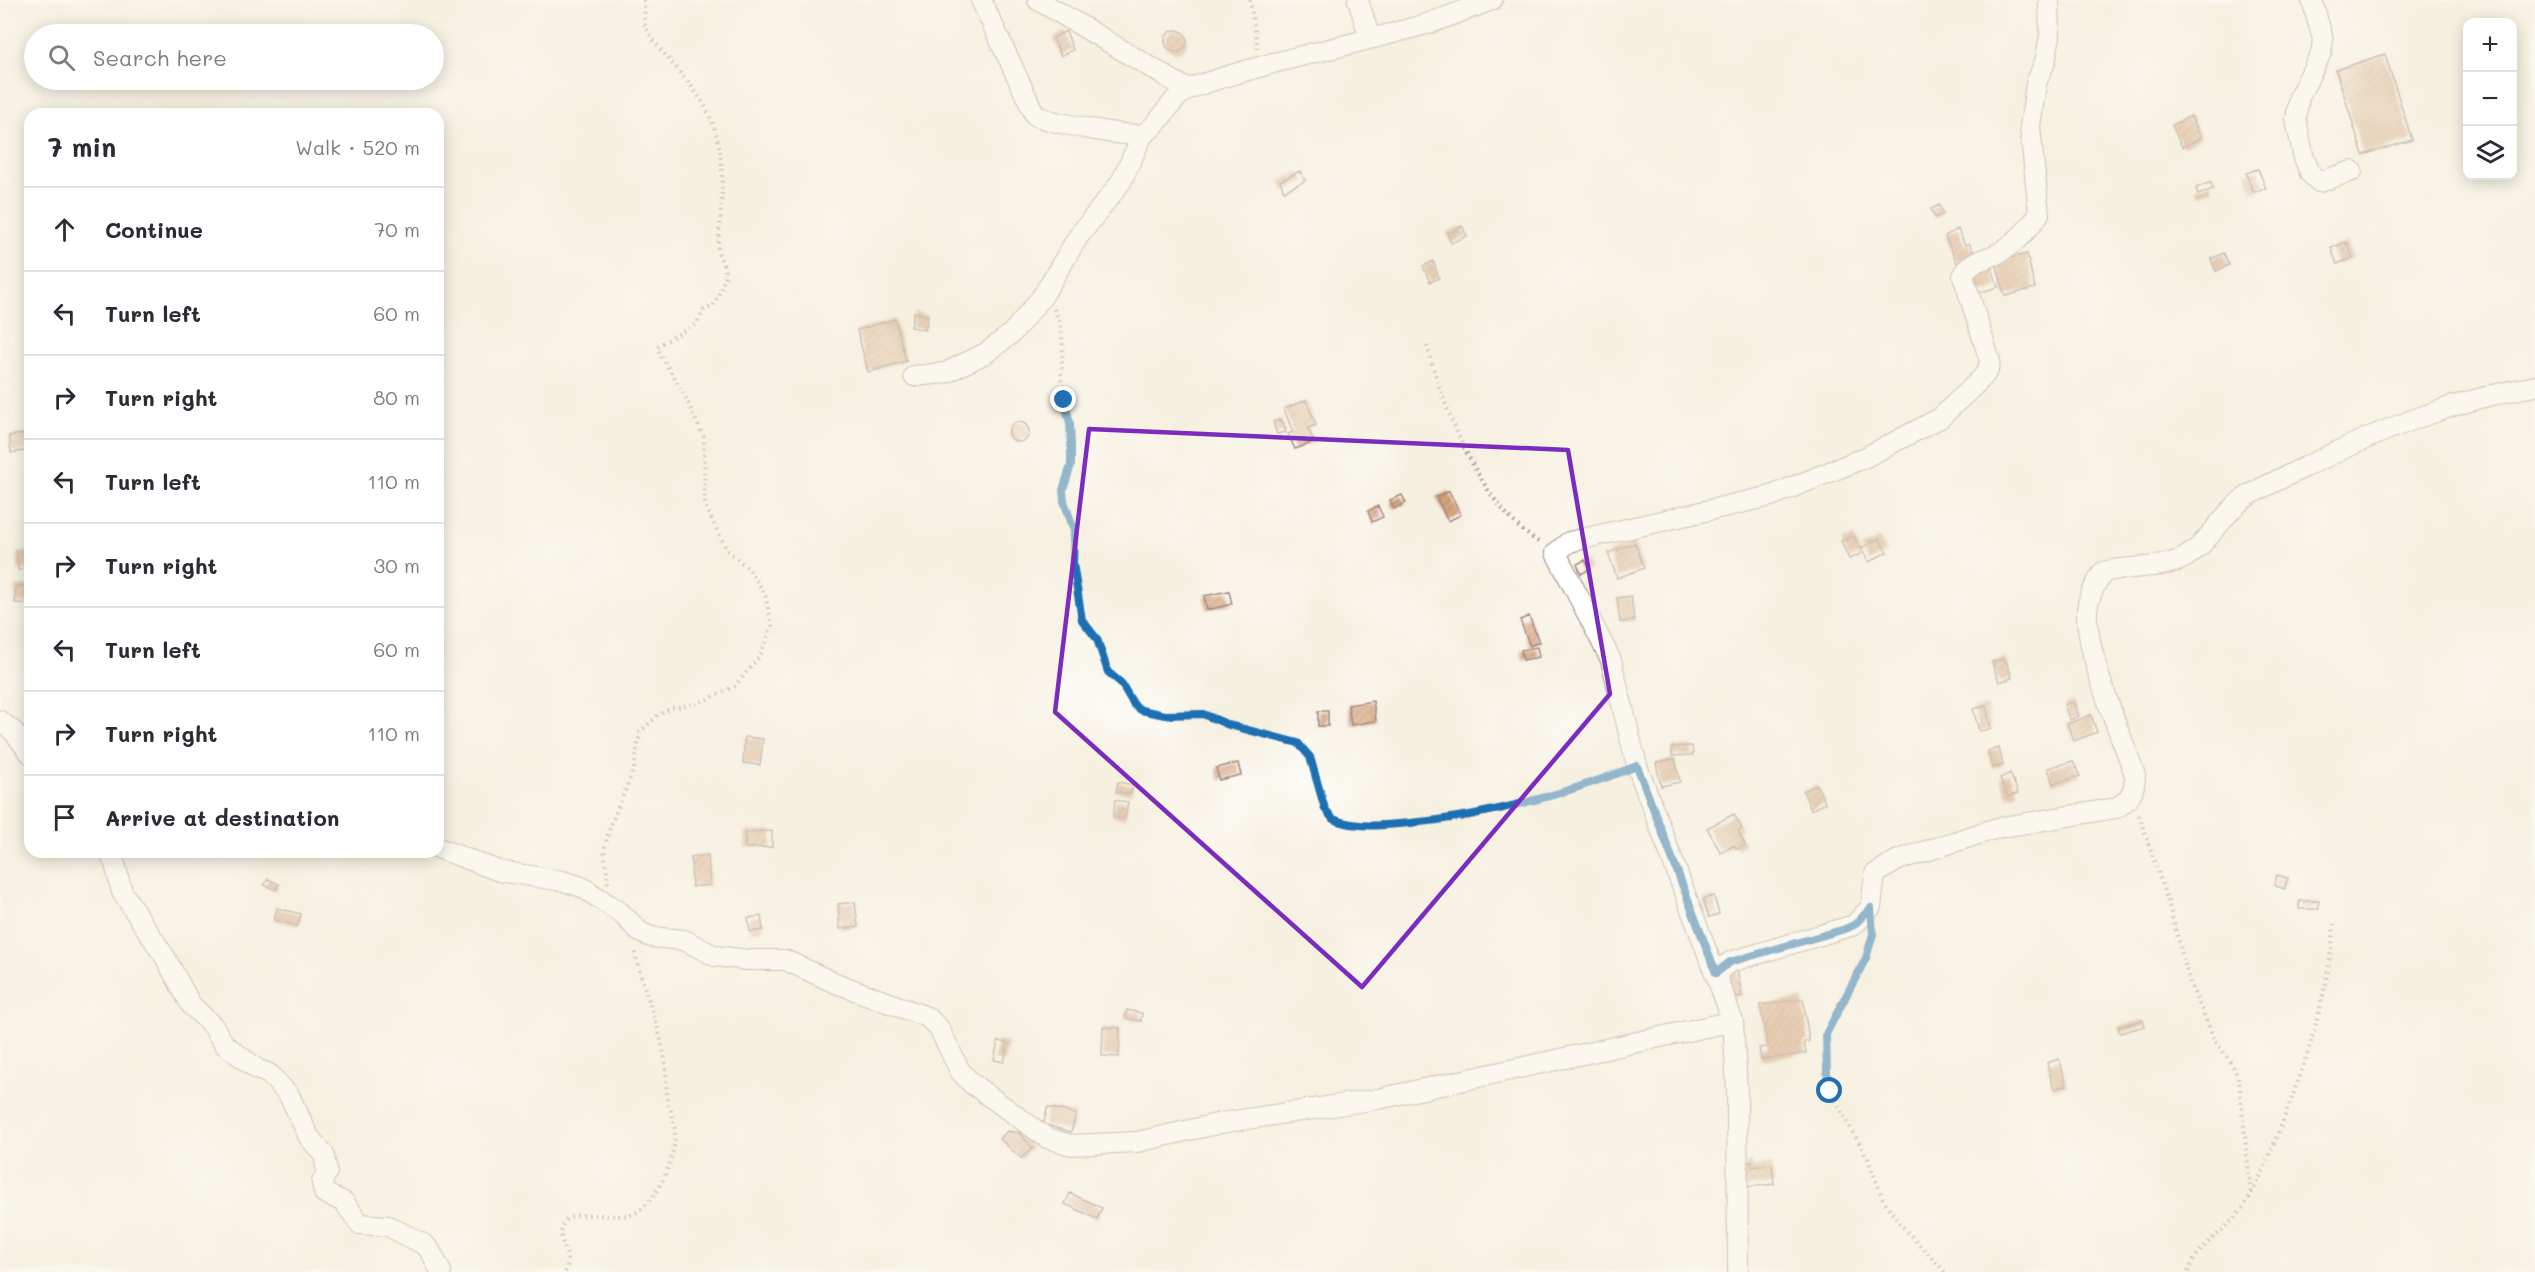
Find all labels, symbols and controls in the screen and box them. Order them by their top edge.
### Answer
map controls [2463,18,2517,180]
button: + [2463,18,2517,72]
search box [24,24,444,90]
icon: search [45,41,78,74]
text: Search here [93,43,227,72]
button: − [2463,72,2517,126]
button: layers [2463,126,2517,180]
text: 7 min [48,130,116,164]
text: Walk · 520 m [295,134,420,160]
icon: ahead [48,213,81,246]
text: Continue [105,215,203,244]
text: 70 m [374,216,420,242]
icon: left [48,297,81,330]
text: Turn left [105,299,201,328]
text: 60 m [373,300,420,326]
icon: right [48,381,81,414]
text: Turn right [105,383,217,412]
text: 80 m [373,384,420,410]
route end [1050,386,1076,412]
icon: left [48,465,81,498]
text: Turn left [105,467,201,496]
text: 110 m [367,468,420,494]
icon: right [48,549,81,582]
text: Turn right [105,551,217,580]
text: 30 m [374,552,420,578]
icon: left [48,633,81,666]
text: Turn left [105,635,201,664]
text: 60 m [373,636,420,662]
icon: right [48,717,81,750]
text: Turn right [105,719,217,748]
text: 110 m [367,720,420,746]
icon: arrive [48,801,81,834]
text: Arrive at destination [105,803,340,832]
route start [1816,1077,1842,1103]

